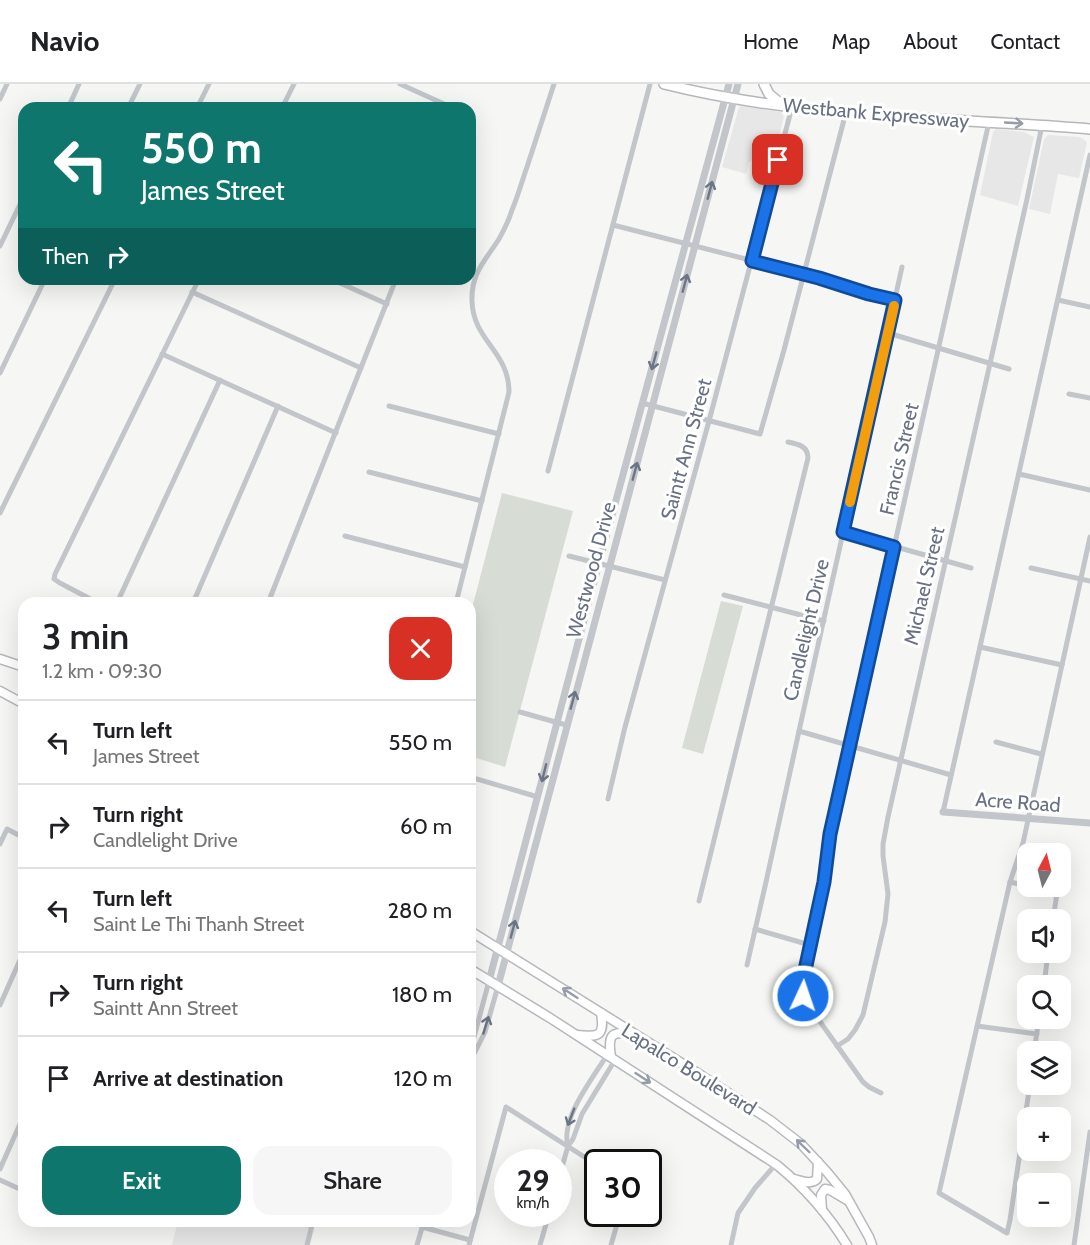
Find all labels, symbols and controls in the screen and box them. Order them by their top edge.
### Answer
text: Navio [30,24,100,58]
text: Home [743,29,799,54]
text: Map [832,29,870,54]
text: About [903,29,957,54]
text: Contact [990,29,1060,54]
street label: Westbank Expressway [782,93,970,133]
one-way arrow [1003,118,1023,129]
text: 550 m [141,122,262,174]
icon: left [42,126,120,204]
pin [752,134,803,185]
icon: arrive [761,143,794,176]
text: James Street [141,174,285,207]
one-way arrow [705,181,716,200]
icon: right [101,240,134,273]
text: Then [42,243,89,270]
one-way arrow [680,274,692,293]
one-way arrow [647,352,659,371]
street label: Saintt Ann Street [656,376,716,522]
street label: Francis Street [874,401,924,517]
one-way arrow [629,462,641,481]
street label: Westwood Drive [561,499,621,641]
street label: Michael Street [899,524,949,647]
street label: Candlelight Drive [778,557,834,703]
text: 3 min [42,614,129,658]
button: close [389,617,452,680]
text: 1.2 km · 09:30 [42,659,162,683]
one-way arrow [568,691,579,710]
text: Turn left [93,717,172,744]
icon: left [42,726,75,759]
text: 550 m [389,729,452,756]
text: James Street [93,744,199,768]
one-way arrow [538,763,550,782]
street label: Acre Road [975,787,1061,817]
text: Turn right [93,801,183,828]
icon: right [42,810,75,843]
text: 60 m [400,813,452,840]
text: Candlelight Drive [93,828,238,852]
north arrow [1017,843,1071,897]
map controls [1017,843,1071,1227]
text: Turn left [93,885,172,912]
icon: left [42,894,75,927]
text: 280 m [388,897,452,924]
button: sound [1017,909,1071,963]
text: Saint Le Thi Thanh Street [93,912,304,936]
one-way arrow [508,920,519,939]
position arrow [771,964,835,1028]
text: Turn right [93,969,183,996]
button: search [1017,975,1071,1029]
icon: right [42,978,75,1011]
text: 180 m [392,981,452,1008]
one-way arrow [562,987,579,999]
text: Saintt Ann Street [93,996,238,1020]
one-way arrow [481,1016,492,1035]
street label: Lapalco Boulevard [617,1018,761,1120]
button: layers [1017,1041,1071,1095]
icon: arrive [42,1062,75,1095]
text: Arrive at destination [93,1065,283,1092]
text: 120 m [394,1065,452,1092]
one-way arrow [635,1072,651,1084]
one-way arrow [565,1107,576,1126]
button: + [1017,1107,1071,1161]
one-way arrow [795,1139,810,1154]
button: Exit [42,1146,241,1215]
button: Share [253,1146,452,1215]
speed limit sign: 30 [584,1149,662,1227]
text: 29 [517,1162,549,1199]
button: − [1017,1173,1071,1227]
text: km/h [517,1194,549,1212]

